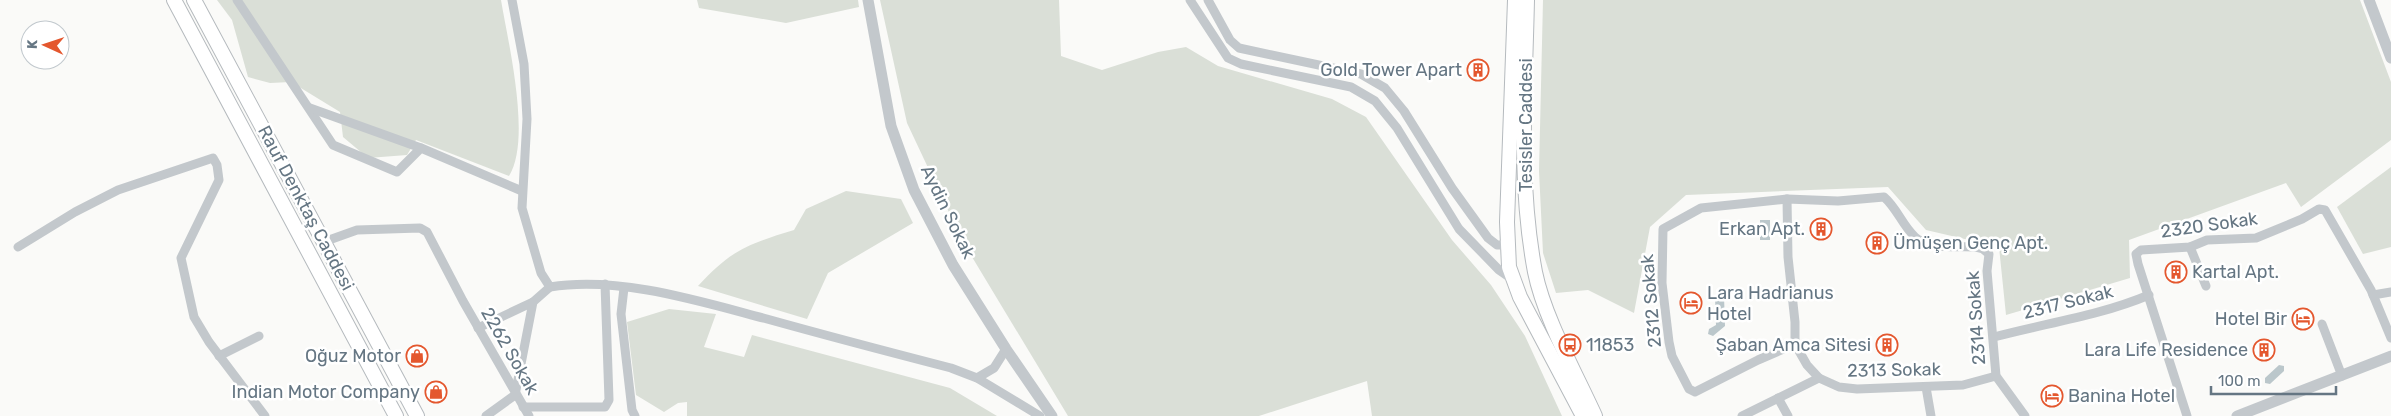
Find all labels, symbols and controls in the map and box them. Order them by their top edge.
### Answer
north arrow [20,20,70,70]
text: K [24,39,41,49]
building icon: Gold Tower Apart [1466,58,1490,82]
street label: Tesisler Caddesi [1515,58,1537,192]
place label: Gold Tower Apart [1320,59,1462,81]
street label: Rauf Denktaş Caddesi [253,122,359,294]
street label: Aydin Sokak [916,162,980,263]
street label: 2320 Sokak [2159,207,2260,243]
building icon: Erkan Apt. [1809,217,1833,241]
place label: Erkan Apt. [1719,218,1805,240]
building icon: Ümüşen Genç Apt. [1865,231,1889,255]
place label: Ümüşen Genç Apt. [1893,232,2048,254]
street label: 2312 Sokak [1636,253,1666,349]
building icon: Kartal Apt. [2164,260,2188,284]
place label: Kartal Apt. [2192,261,2279,283]
street label: 2314 Sokak [1962,270,1990,366]
street label: 2317 Sokak [2021,280,2116,324]
place label: Lara Hadrianus Hotel [1707,282,1834,325]
hotel icon: Lara Hadrianus Hotel [1679,291,1703,315]
street label: 2262 Sokak [476,304,544,399]
hotel icon: Hotel Bir [2291,307,2315,331]
place label: Hotel Bir [2215,308,2287,330]
bus stop icon: 11853 [1558,333,1582,357]
building icon: Şaban Amca Sitesi [1875,333,1899,357]
place label: 11853 [1586,334,1634,356]
place label: Şaban Amca Sitesi [1716,334,1871,356]
building icon: Lara Life Residence [2252,338,2276,362]
place label: Lara Life Residence [2084,339,2248,361]
shop icon: Oğuz Motor [405,344,429,368]
place label: Oğuz Motor [305,345,401,367]
street label: 2313 Sokak [1847,358,1942,382]
scale bar [2211,364,2336,396]
text: 100 m [2218,372,2260,390]
shop icon: Indian Motor Company [424,380,448,404]
place label: Indian Motor Company [232,381,420,403]
hotel icon: Banina Hotel [2040,384,2064,408]
place label: Banina Hotel [2068,385,2175,407]

